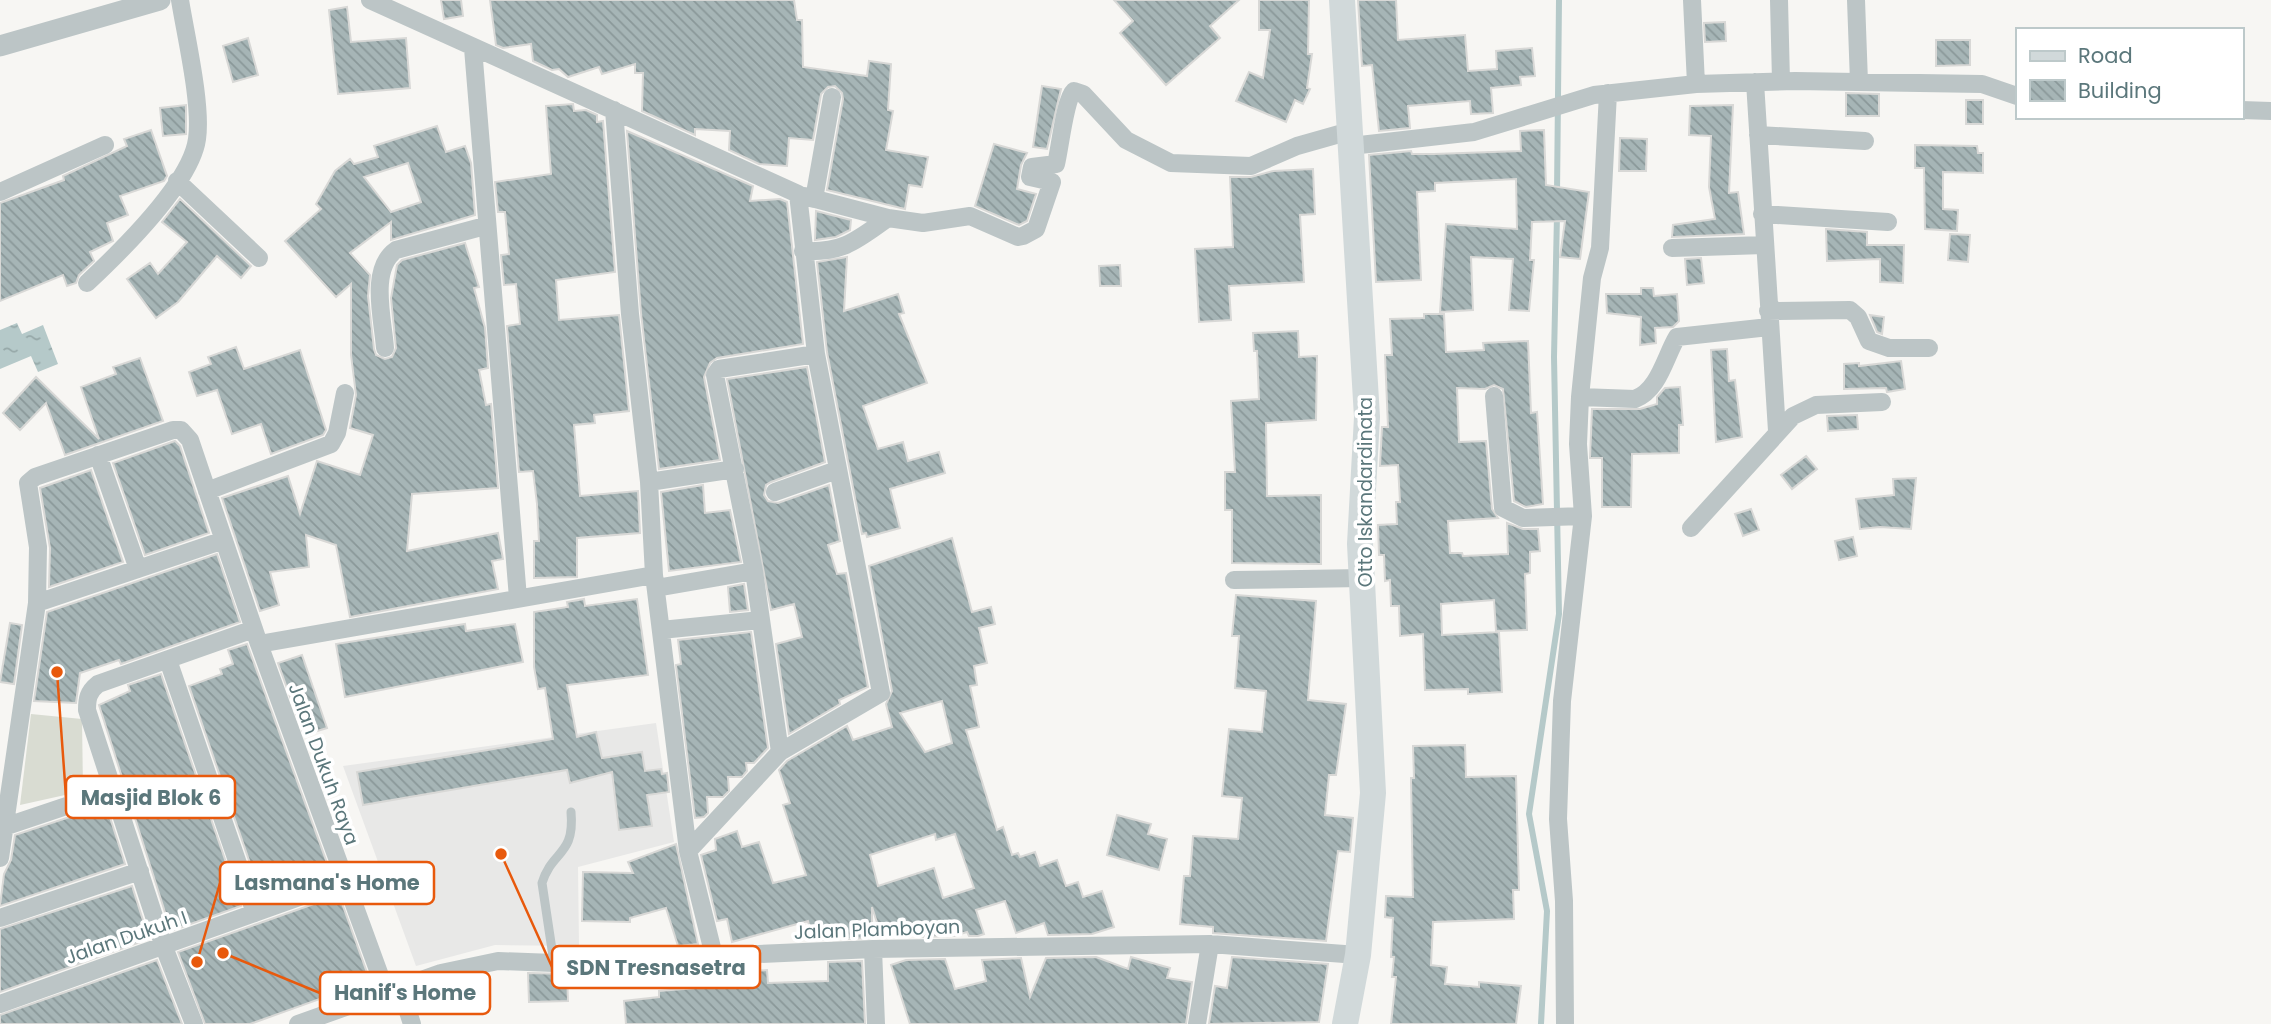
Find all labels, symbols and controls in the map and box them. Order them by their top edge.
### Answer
legend [2016,28,2243,119]
text: Road [2078,41,2133,70]
text: Building [2078,76,2162,105]
street label: Otto Iskandardinata [1352,397,1379,587]
street label: Jalan Dukuh Raya [282,680,365,849]
callout: Masjid Blok 6 [66,776,235,818]
text: Masjid Blok 6 [81,783,221,812]
callout: Lasmana's Home [220,862,434,904]
text: Lasmana's Home [234,868,420,897]
street label: Jalan Dukuh I [62,904,191,971]
street label: Jalan Plamboyan [793,913,961,946]
callout: SDN Tresnasetra [552,946,760,988]
text: SDN Tresnasetra [566,953,746,982]
callout: Hanif's Home [320,972,490,1014]
text: Hanif's Home [334,978,476,1007]

